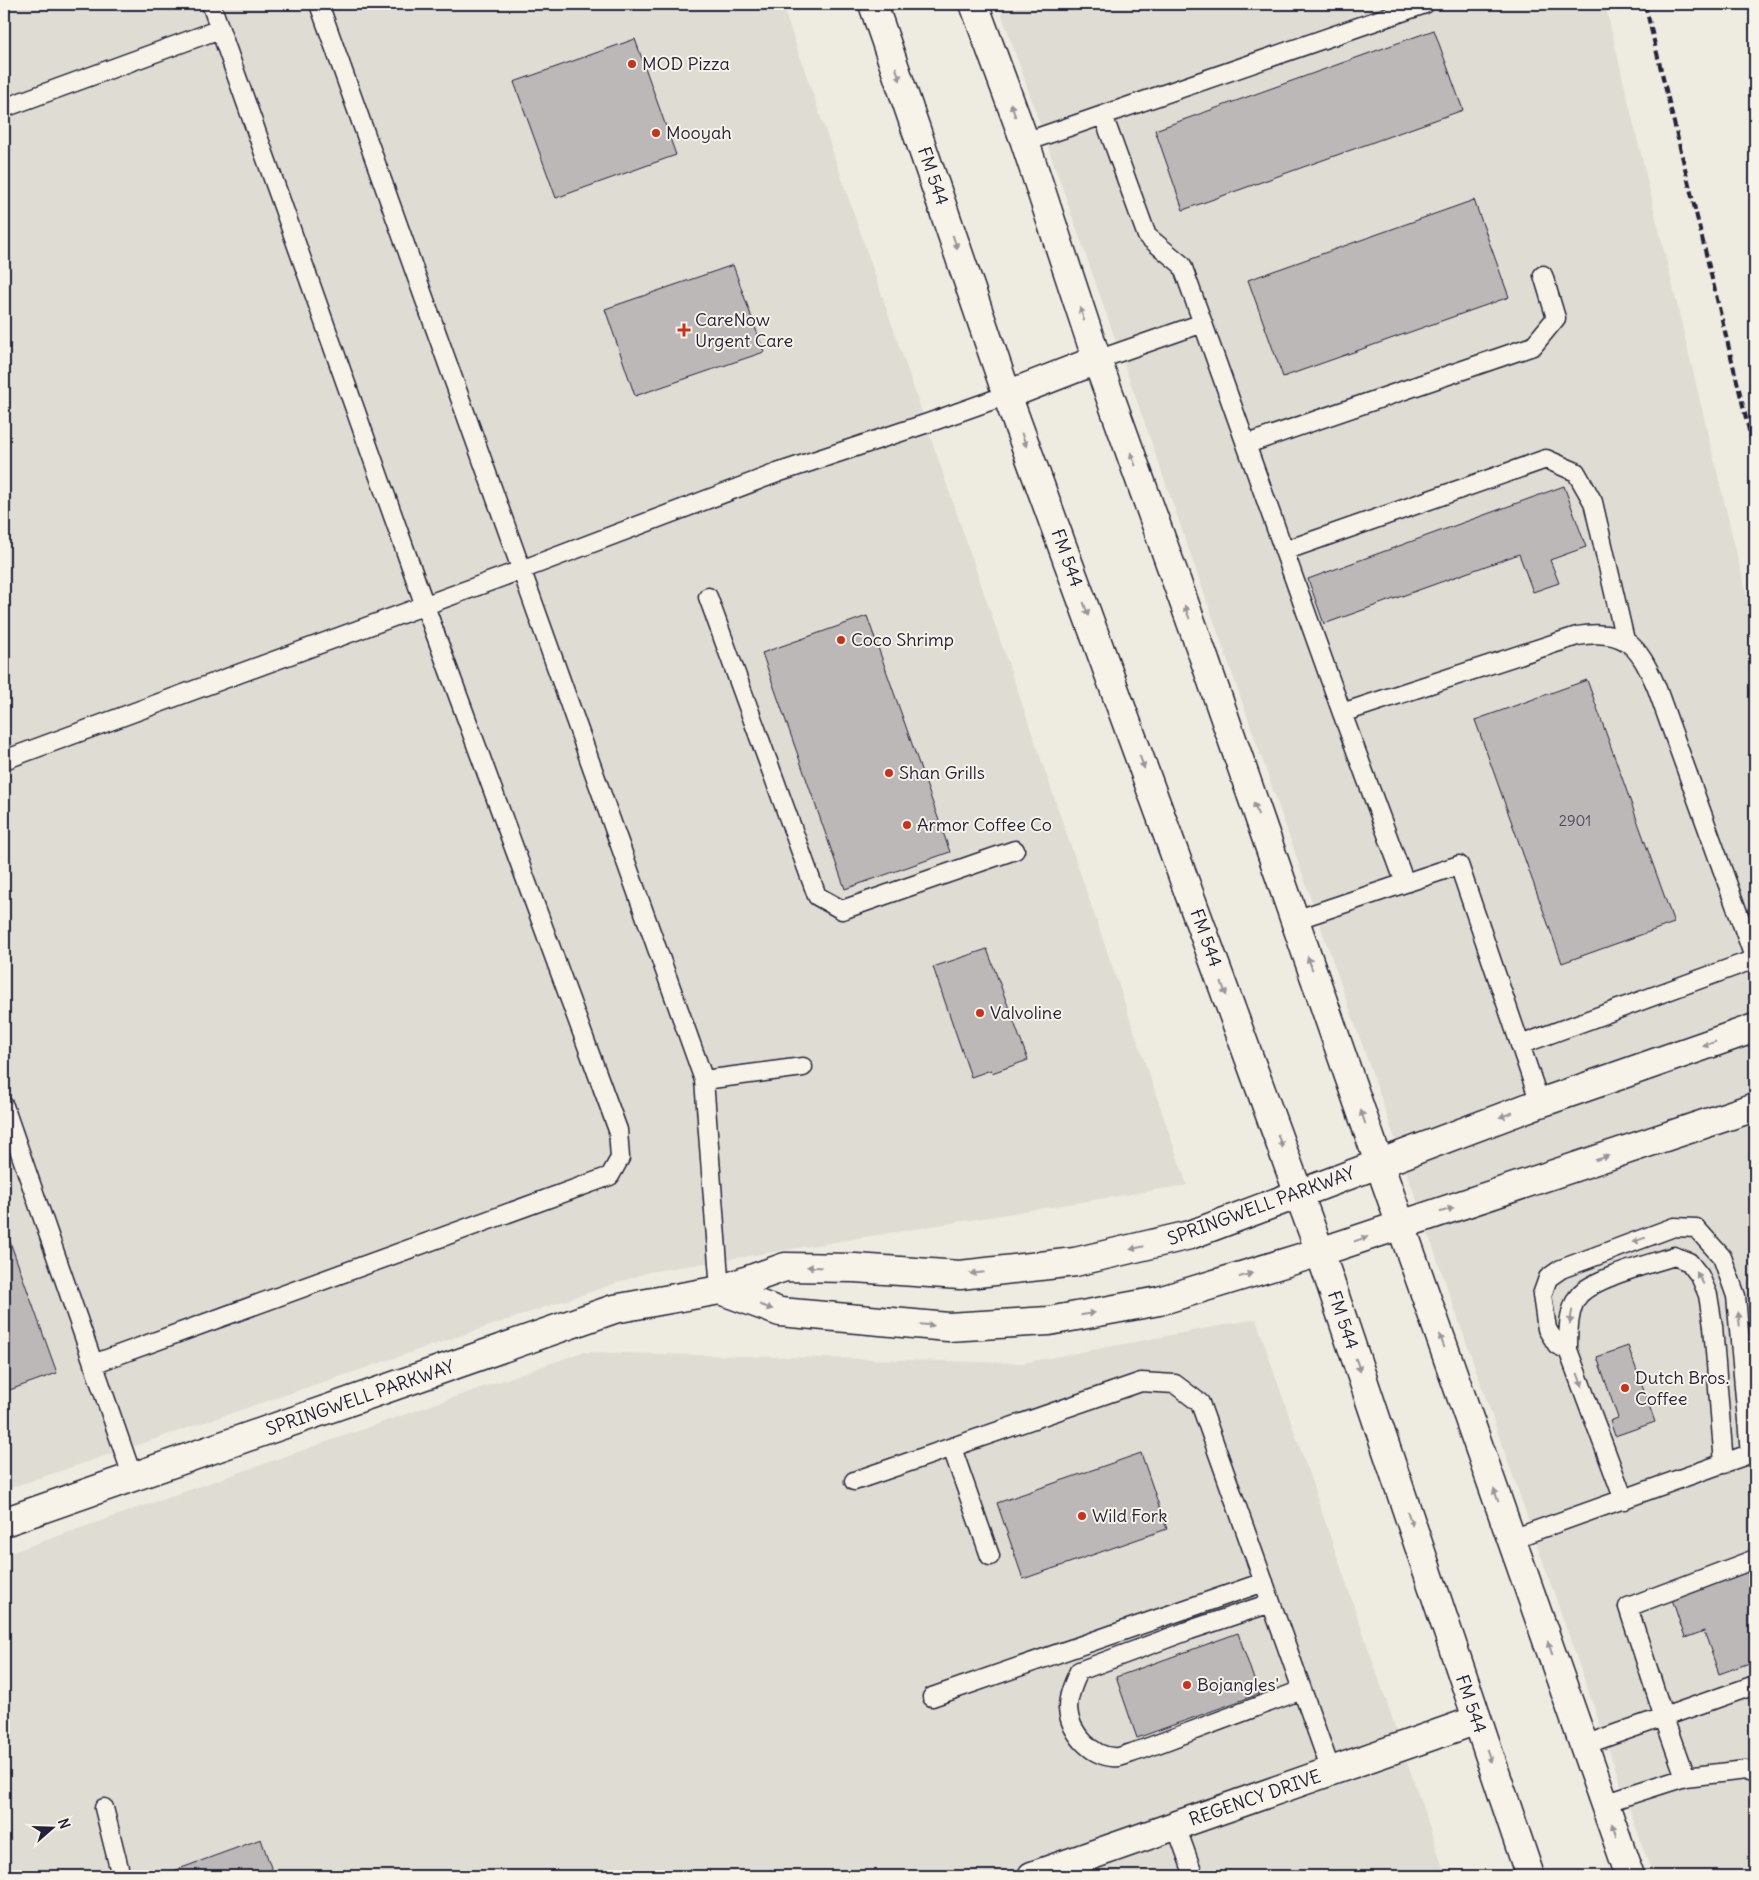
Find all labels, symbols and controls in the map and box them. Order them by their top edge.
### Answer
place label: MOD Pizza [642,52,730,75]
marker: MOD Pizza [626,58,638,70]
one-way arrow [894,67,902,82]
one-way arrow [1009,103,1016,118]
place label: Mooyah [666,121,732,144]
marker: Mooyah [650,127,662,139]
street label: FM 544 [913,144,954,208]
one-way arrow [952,235,960,250]
one-way arrow [1078,306,1086,321]
place label: CareNow Urgent Care [695,308,793,352]
marker: CareNow Urgent Care [677,323,691,337]
one-way arrow [1021,433,1028,448]
one-way arrow [1129,451,1136,466]
street label: FM 544 [1046,526,1089,590]
one-way arrow [1083,602,1090,617]
one-way arrow [1183,604,1191,619]
place label: Coco Shrimp [851,628,954,651]
marker: Coco Shrimp [835,634,847,646]
one-way arrow [1138,755,1146,770]
place label: Shan Grills [899,761,985,784]
marker: Shan Grills [883,767,895,779]
one-way arrow [1252,802,1260,817]
house number: 2901 [1559,811,1591,830]
place label: Armor Coffee Co [917,813,1052,836]
marker: Armor Coffee Co [901,819,913,831]
street label: FM 544 [1185,906,1228,970]
one-way arrow [1305,955,1313,970]
one-way arrow [1221,981,1228,996]
place label: Valvoline [990,1001,1062,1024]
marker: Valvoline [974,1007,986,1019]
one-way arrow [1701,1041,1716,1049]
one-way arrow [1359,1109,1366,1124]
one-way arrow [1498,1111,1513,1119]
one-way arrow [1276,1134,1284,1149]
one-way arrow [1594,1154,1609,1162]
street label: SPRINGWELL PARKWAY [1164,1161,1358,1250]
one-way arrow [1440,1205,1455,1213]
one-way arrow [1353,1234,1368,1242]
one-way arrow [1631,1236,1646,1244]
one-way arrow [1129,1244,1144,1252]
one-way arrow [806,1263,822,1271]
one-way arrow [968,1269,984,1277]
one-way arrow [1696,1270,1704,1285]
one-way arrow [1238,1271,1253,1278]
street label: FM 544 [1323,1288,1364,1352]
one-way arrow [758,1304,773,1311]
one-way arrow [1081,1310,1097,1318]
one-way arrow [1567,1310,1575,1326]
one-way arrow [1735,1310,1743,1326]
one-way arrow [919,1321,935,1329]
one-way arrow [1438,1334,1445,1349]
street label: SPRINGWELL PARKWAY [263,1354,457,1441]
one-way arrow [1354,1358,1362,1373]
place label: Dutch Bros. Coffee [1635,1366,1729,1410]
one-way arrow [1576,1373,1584,1388]
marker: Dutch Bros. Coffee [1619,1382,1631,1394]
one-way arrow [1492,1487,1499,1502]
place label: Wild Fork [1092,1504,1167,1527]
marker: Wild Fork [1076,1510,1088,1522]
one-way arrow [1406,1512,1414,1527]
one-way arrow [1546,1640,1554,1655]
street label: FM 544 [1451,1672,1492,1736]
place label: Bojangles' [1197,1673,1279,1696]
marker: Bojangles' [1181,1679,1193,1691]
one-way arrow [1485,1749,1493,1764]
street label: REGENCY DRIVE [1186,1764,1324,1831]
north arrow [28,1802,78,1852]
text: N [54,1816,74,1831]
one-way arrow [1610,1823,1617,1838]

